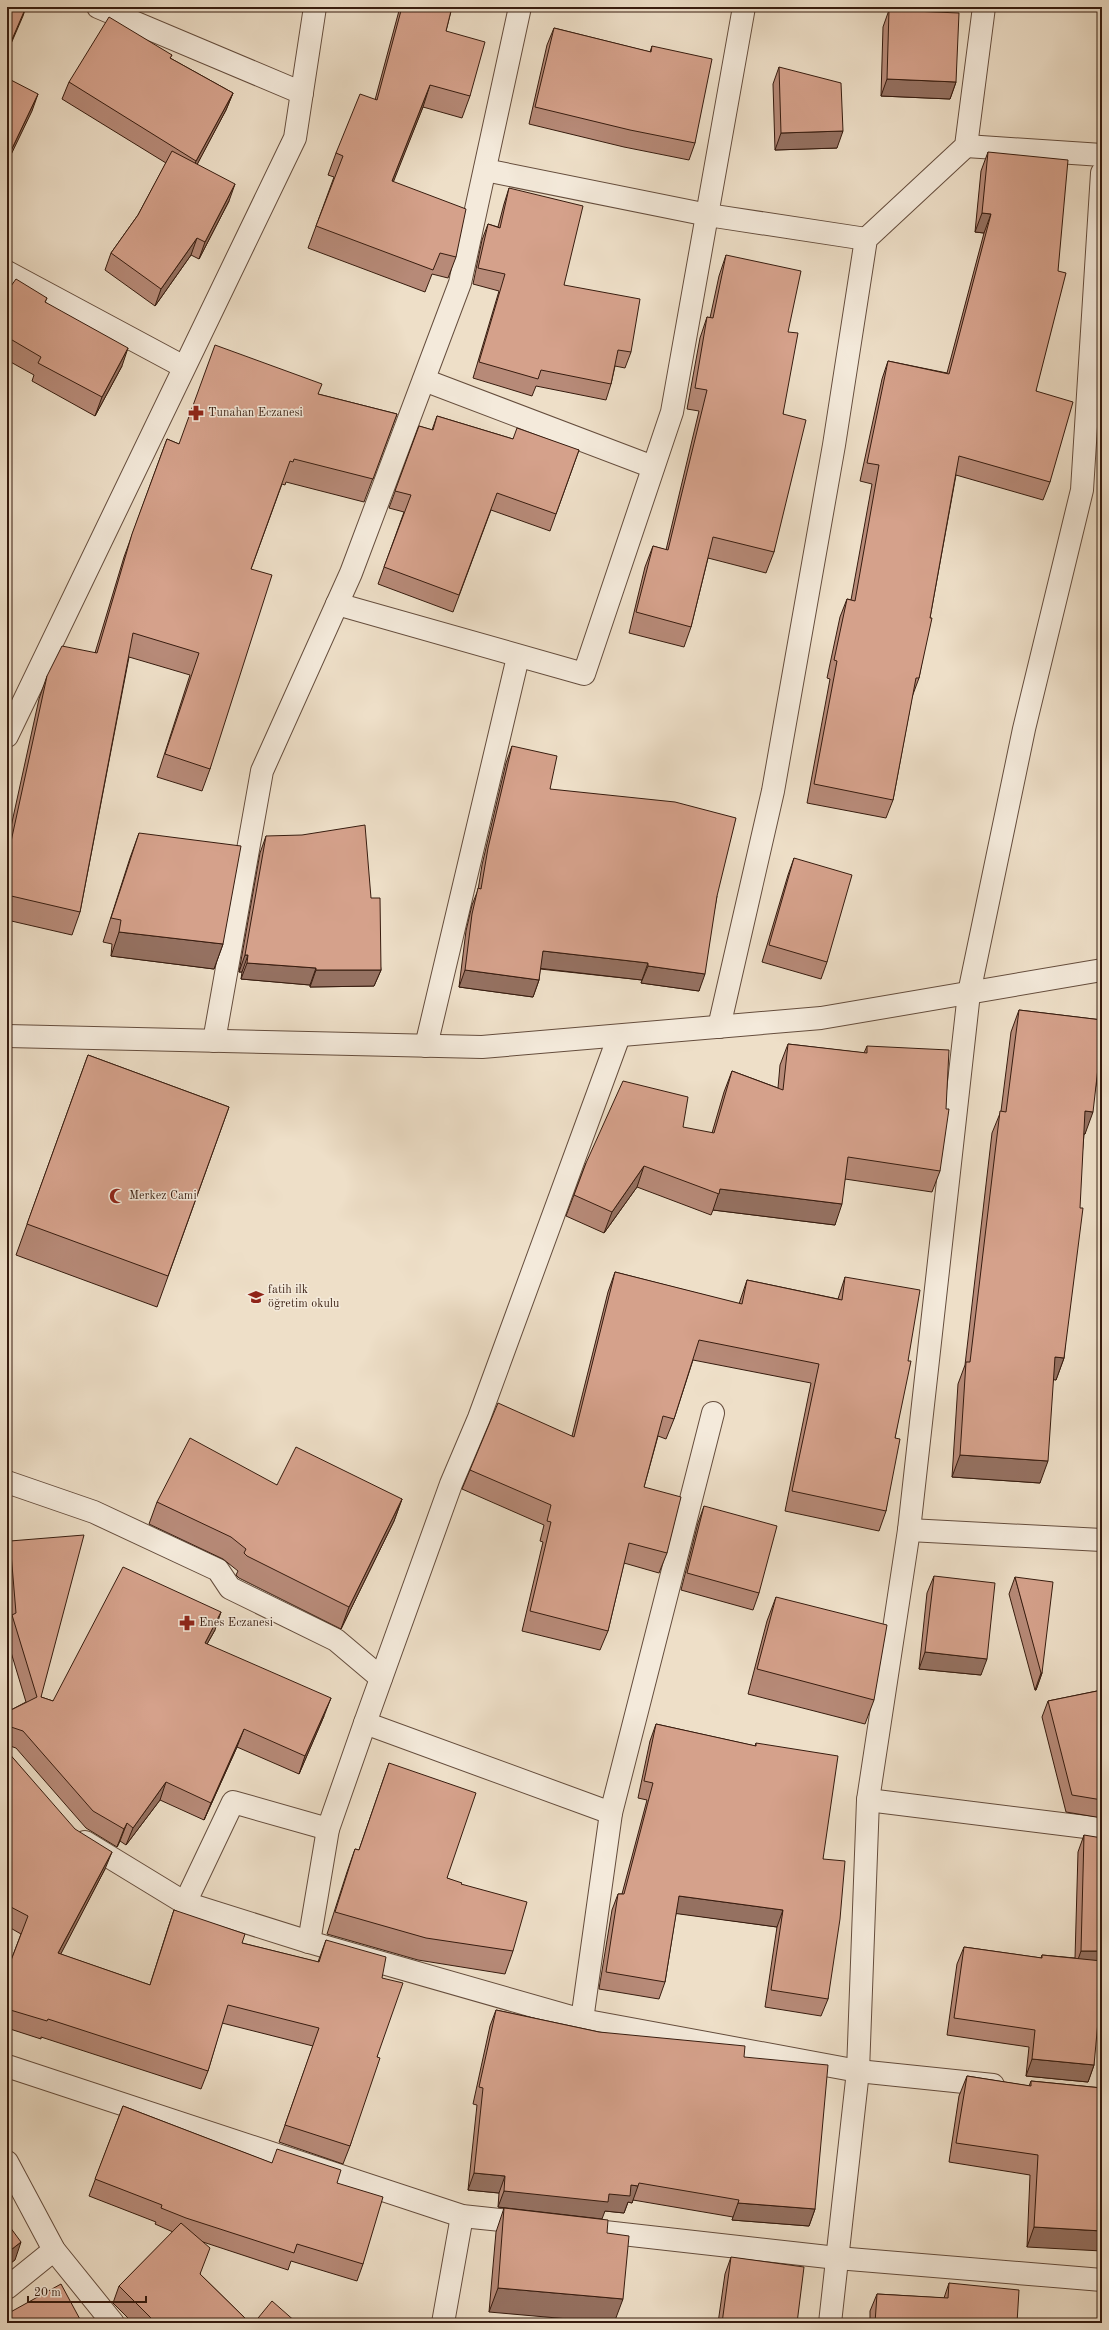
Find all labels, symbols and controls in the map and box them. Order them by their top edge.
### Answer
pharmacy icon: Tunahan Eczanesi [187,404,205,422]
place label: Tunahan Eczanesi [208,407,303,419]
mosque icon: Merkez Cami [108,1187,126,1205]
place label: Merkez Cami [129,1190,197,1202]
place label: fatih ilk öğretim okulu [268,1284,340,1310]
school or university icon: fatih ilk öğretim okulu [247,1288,265,1306]
pharmacy icon: Enes Eczanesi [178,1614,196,1632]
place label: Enes Eczanesi [199,1617,273,1629]
scale bar [28,2278,146,2304]
text: 20 m [34,2287,61,2299]

